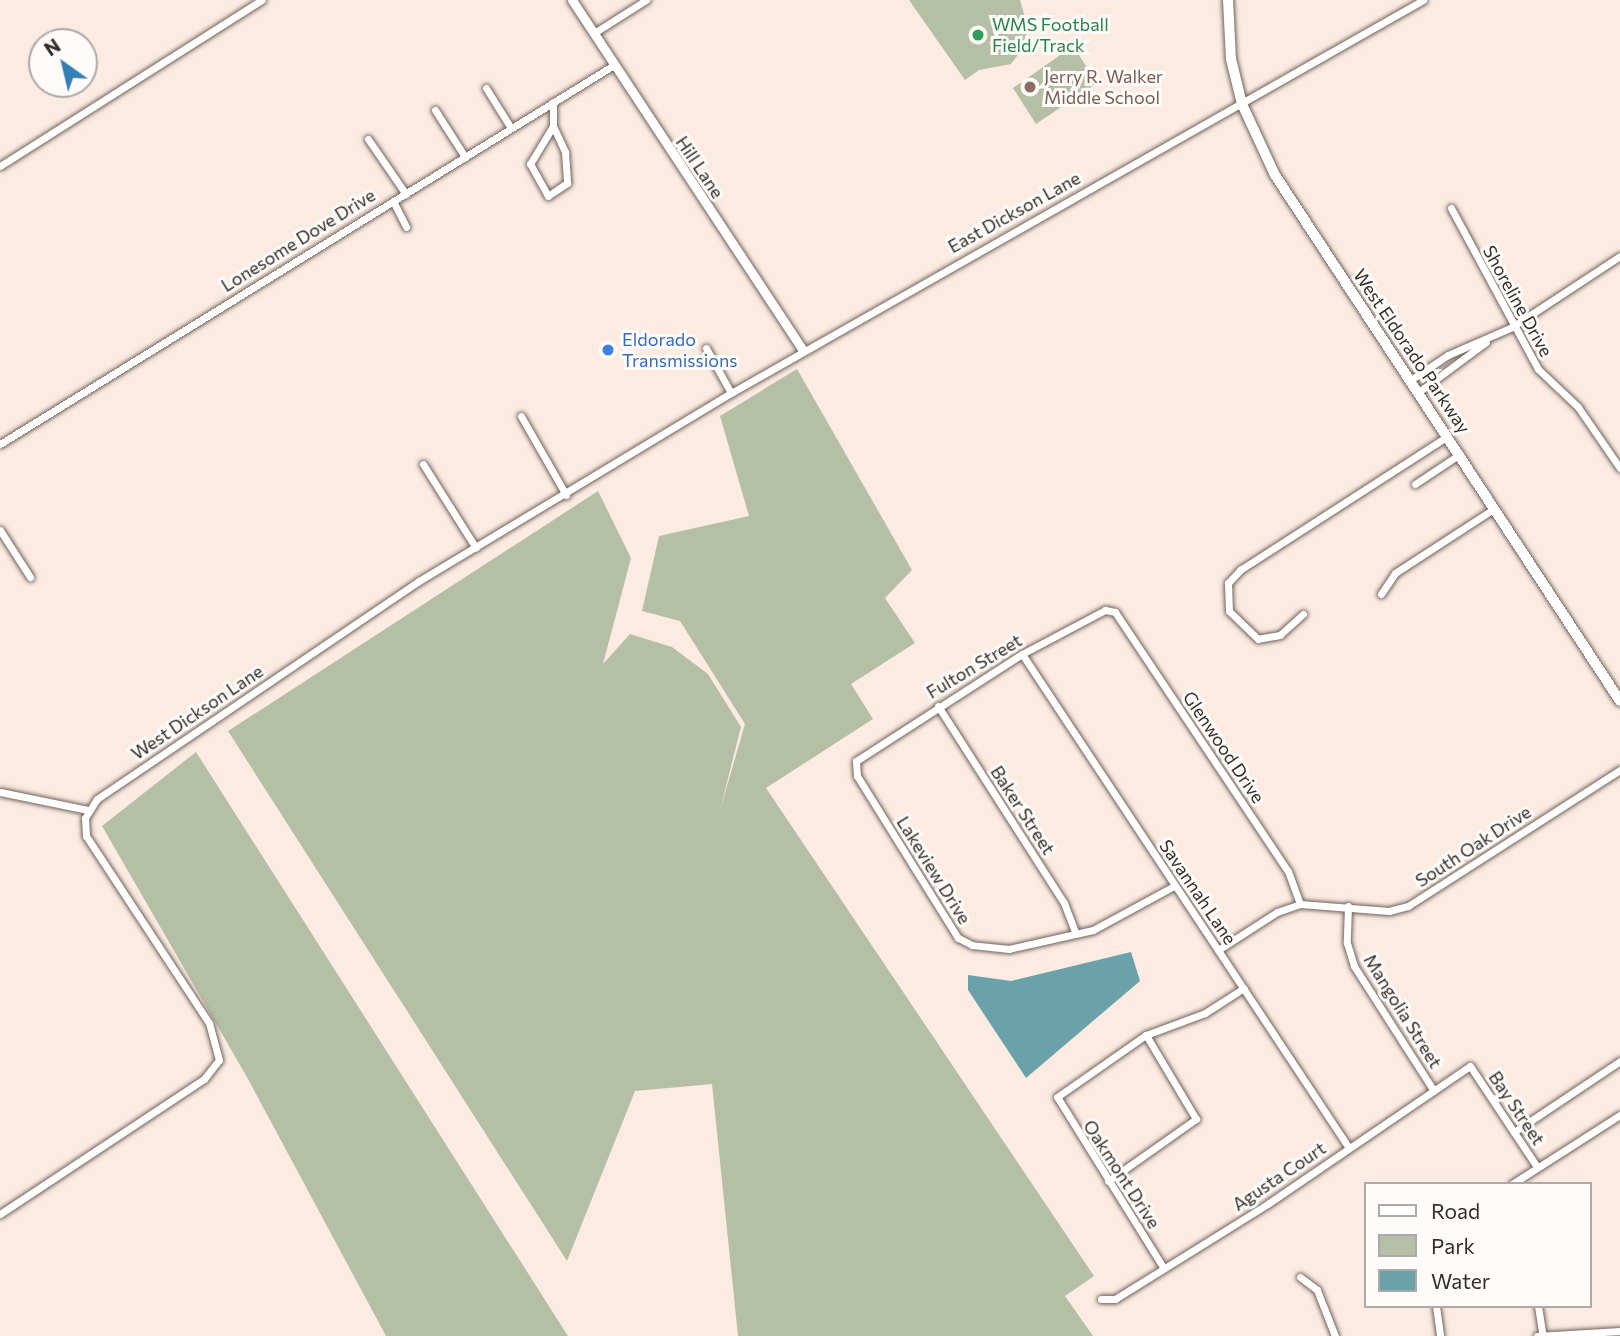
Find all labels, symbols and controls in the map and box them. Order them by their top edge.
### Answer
place label: WMS Football Field/Track [992,14,1109,56]
marker: WMS Football Field/Track [970,27,986,43]
north arrow [28,28,98,98]
text: N [40,33,64,60]
place label: Jerry R. Walker Middle School [1044,66,1163,108]
marker: Jerry R. Walker Middle School [1022,79,1038,95]
street label: Hill Lane [671,132,729,202]
street label: East Dickson Lane [944,167,1084,257]
street label: Lonesome Dove Drive [217,184,379,296]
street label: Shoreline Drive [1479,242,1557,360]
street label: West Eldorado Parkway [1349,265,1475,437]
place label: Eldorado Transmissions [622,329,738,372]
marker: Eldorado Transmissions [600,342,616,358]
street label: Fulton Street [922,629,1026,703]
street label: West Dickson Lane [127,660,267,764]
street label: Glenwood Drive [1179,687,1269,807]
street label: Baker Street [986,762,1060,858]
street label: South Oak Drive [1411,801,1535,891]
street label: Lakeview Drive [892,812,976,928]
street label: Savannah Lane [1155,836,1241,948]
street label: Mangolia Street [1359,950,1447,1072]
street label: Bay Street [1484,1067,1550,1149]
street label: Oakmont Drive [1079,1116,1165,1232]
street label: Agusta Court [1228,1137,1330,1215]
legend [1364,1182,1592,1308]
text: Road [1431,1198,1480,1223]
text: Park [1431,1233,1475,1258]
text: Water [1431,1268,1490,1293]

